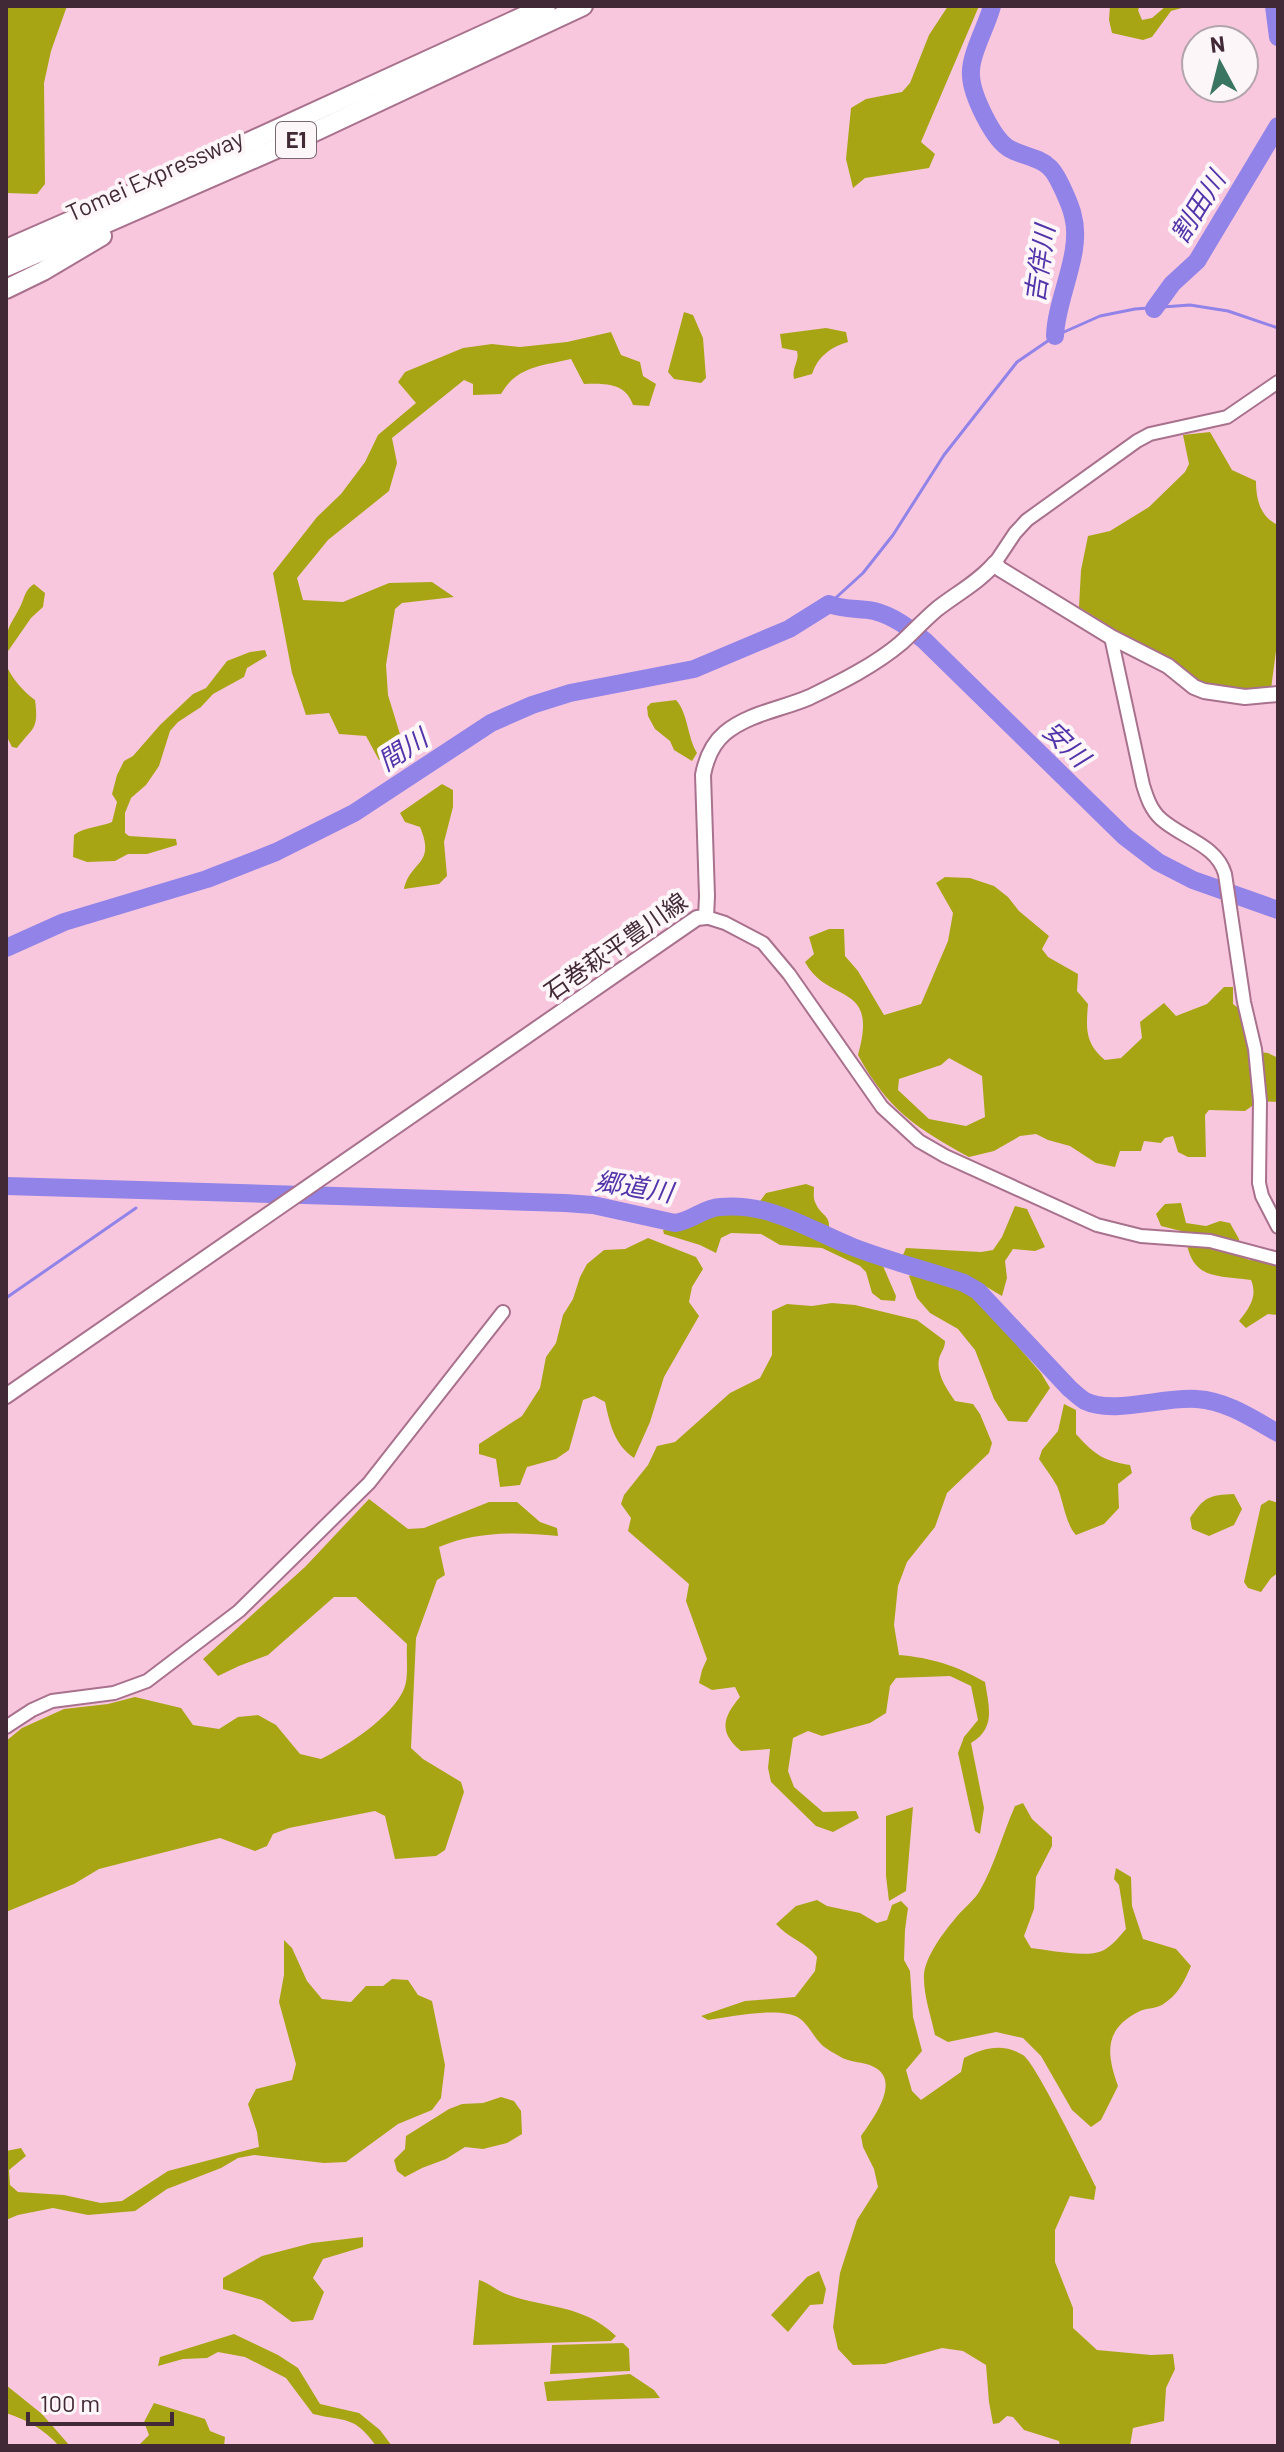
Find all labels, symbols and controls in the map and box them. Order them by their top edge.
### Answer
north arrow [1180,24,1260,104]
text: N [1209,29,1226,57]
road number: E1 [276,122,316,158]
street label: Tomei Expressway [61,123,248,227]
water label: 割田川 [1163,162,1232,247]
water label: 吉佯川 [1018,220,1060,305]
water label: 安川 [1038,714,1099,774]
water label: 間川 [372,720,435,776]
street label: 石巻萩平豊川線 [538,886,692,1006]
water label: 郷道川 [593,1164,678,1207]
scale bar [28,2376,172,2426]
text: 100 m [40,2388,100,2417]

